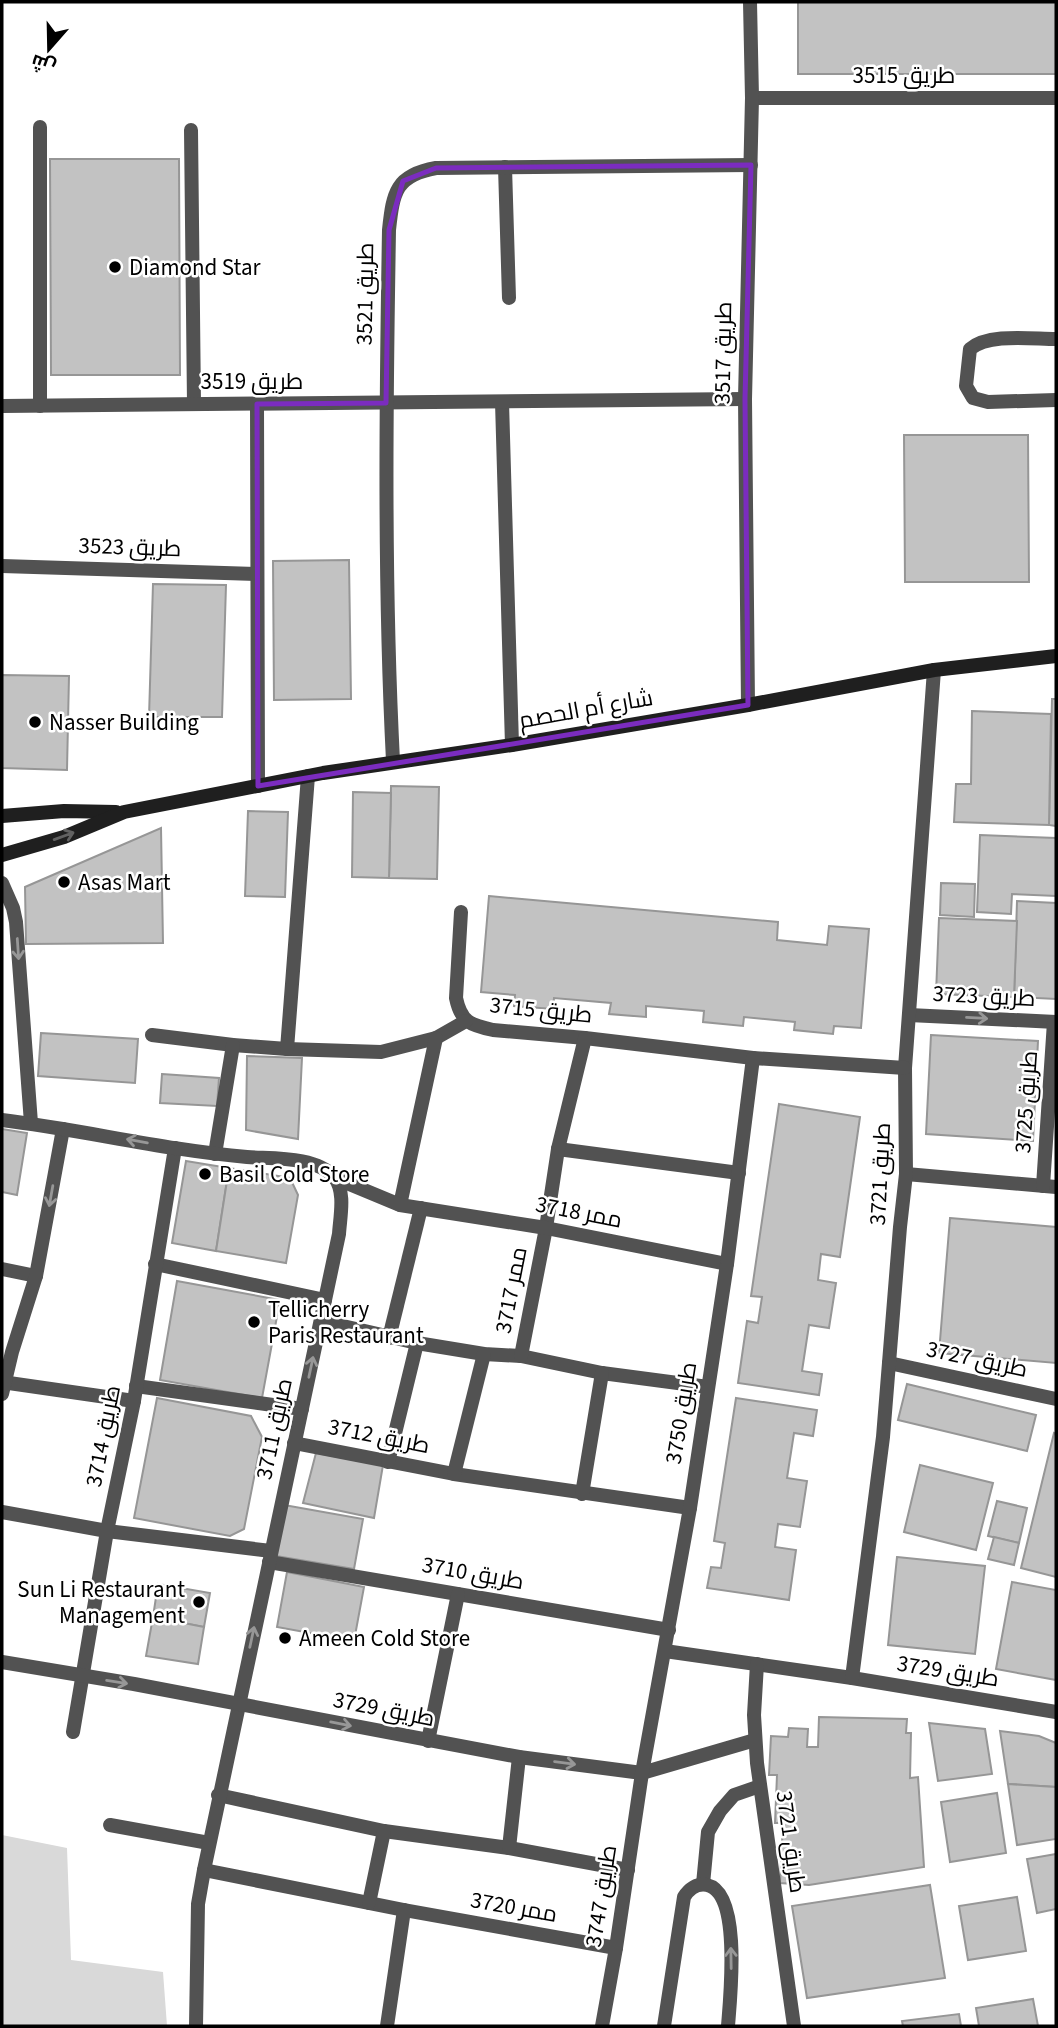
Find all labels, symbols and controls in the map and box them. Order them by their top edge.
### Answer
north arrow [14,14,84,84]
text: ش [28,47,60,80]
street label: طريق 3515 [853,59,955,92]
street label: طريق 3521 [348,242,382,346]
place label: Diamond Star [129,251,261,284]
marker: Diamond Star [107,259,123,275]
street label: طريق 3517 [706,301,740,405]
street label: طريق 3519 [201,365,303,398]
street label: طريق 3523 [78,529,182,565]
street label: شارع أم الحصم [516,681,656,737]
place label: Nasser Building [49,706,199,739]
marker: Nasser Building [27,714,43,730]
one-way arrow [52,829,74,841]
place label: Asas Mart [78,866,171,899]
marker: Asas Mart [56,874,72,890]
one-way arrow [12,937,25,960]
street label: طريق 3723 [932,977,1036,1015]
street label: طريق 3715 [488,988,594,1032]
one-way arrow [965,1012,988,1025]
street label: طريق 3725 [1006,1050,1046,1154]
street label: طريق 3721 [861,1122,899,1226]
one-way arrow [126,1134,148,1147]
place label: Basil Cold Store [219,1158,370,1191]
marker: Basil Cold Store [197,1166,213,1182]
one-way arrow [44,1184,57,1207]
street label: ممر 3718 [533,1187,625,1237]
street label: ممر 3717 [486,1244,536,1336]
place label: Tellicherry Paris Restaurant [268,1293,424,1352]
marker: Tellicherry Paris Restaurant [246,1314,262,1330]
street label: طريق 3727 [923,1332,1031,1386]
one-way arrow [304,1356,318,1379]
street label: طريق 3750 [657,1360,705,1466]
street label: طريق 3711 [247,1375,301,1483]
street label: طريق 3714 [77,1382,129,1490]
street label: طريق 3712 [325,1410,433,1462]
street label: طريق 3710 [419,1548,527,1598]
place label: Sun Li Restaurant Management [17,1573,185,1632]
marker: Sun Li Restaurant Management [191,1594,207,1610]
place label: Ameen Cold Store [299,1622,470,1655]
one-way arrow [246,1626,260,1649]
marker: Ameen Cold Store [277,1630,293,1646]
street label: طريق 3729 [895,1647,1001,1695]
one-way arrow [105,1676,128,1689]
street label: طريق 3729 [330,1683,438,1735]
one-way arrow [329,1718,352,1731]
one-way arrow [553,1757,576,1770]
street label: طريق 3721 [768,1789,814,1895]
street label: طريق 3747 [577,1843,625,1949]
street label: ممر 3720 [468,1883,560,1931]
one-way arrow [724,1947,737,1970]

